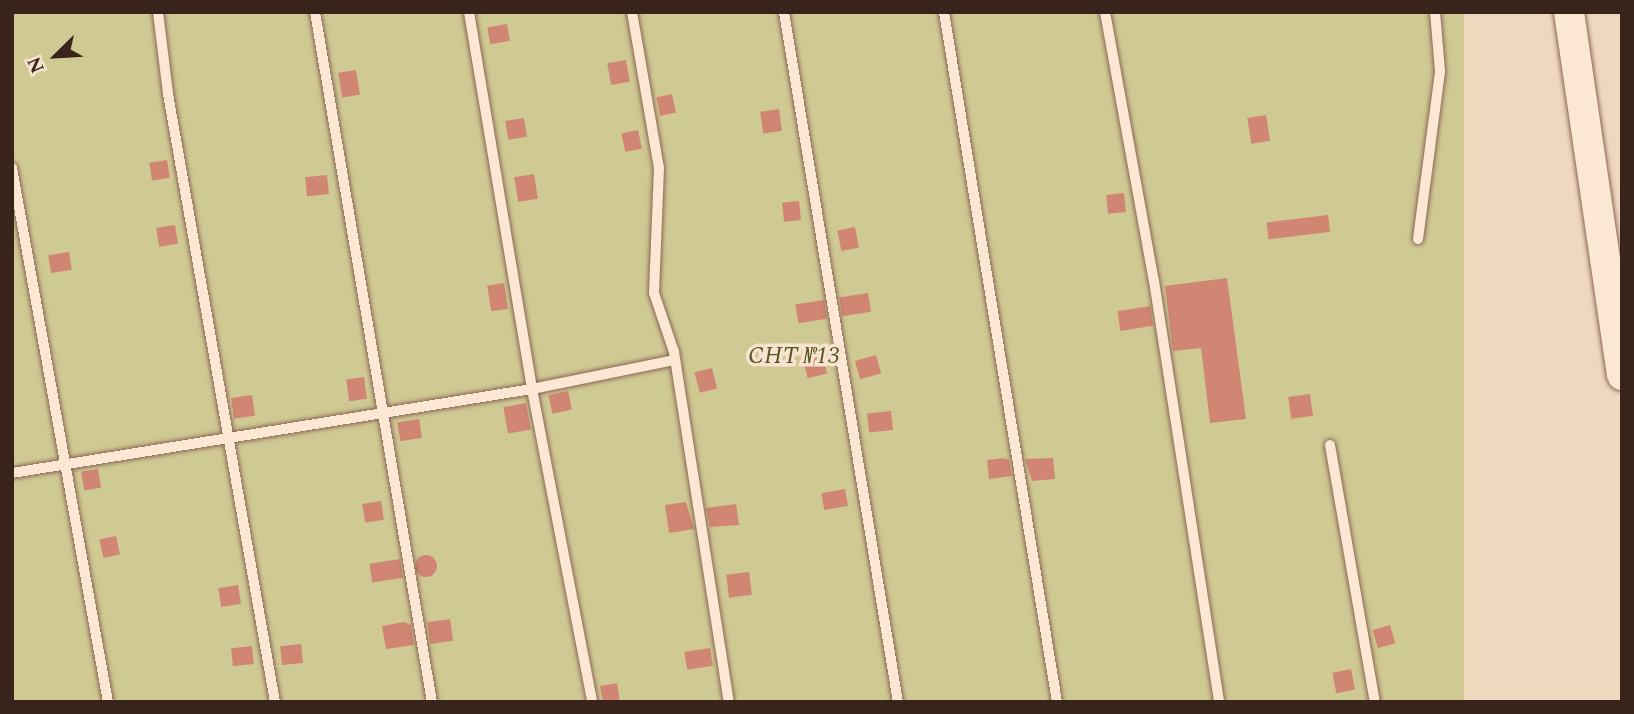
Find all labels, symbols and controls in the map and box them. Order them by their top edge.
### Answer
north arrow [21,21,91,91]
text: N [20,52,53,78]
park label: СНТ №13 [748,343,840,371]

